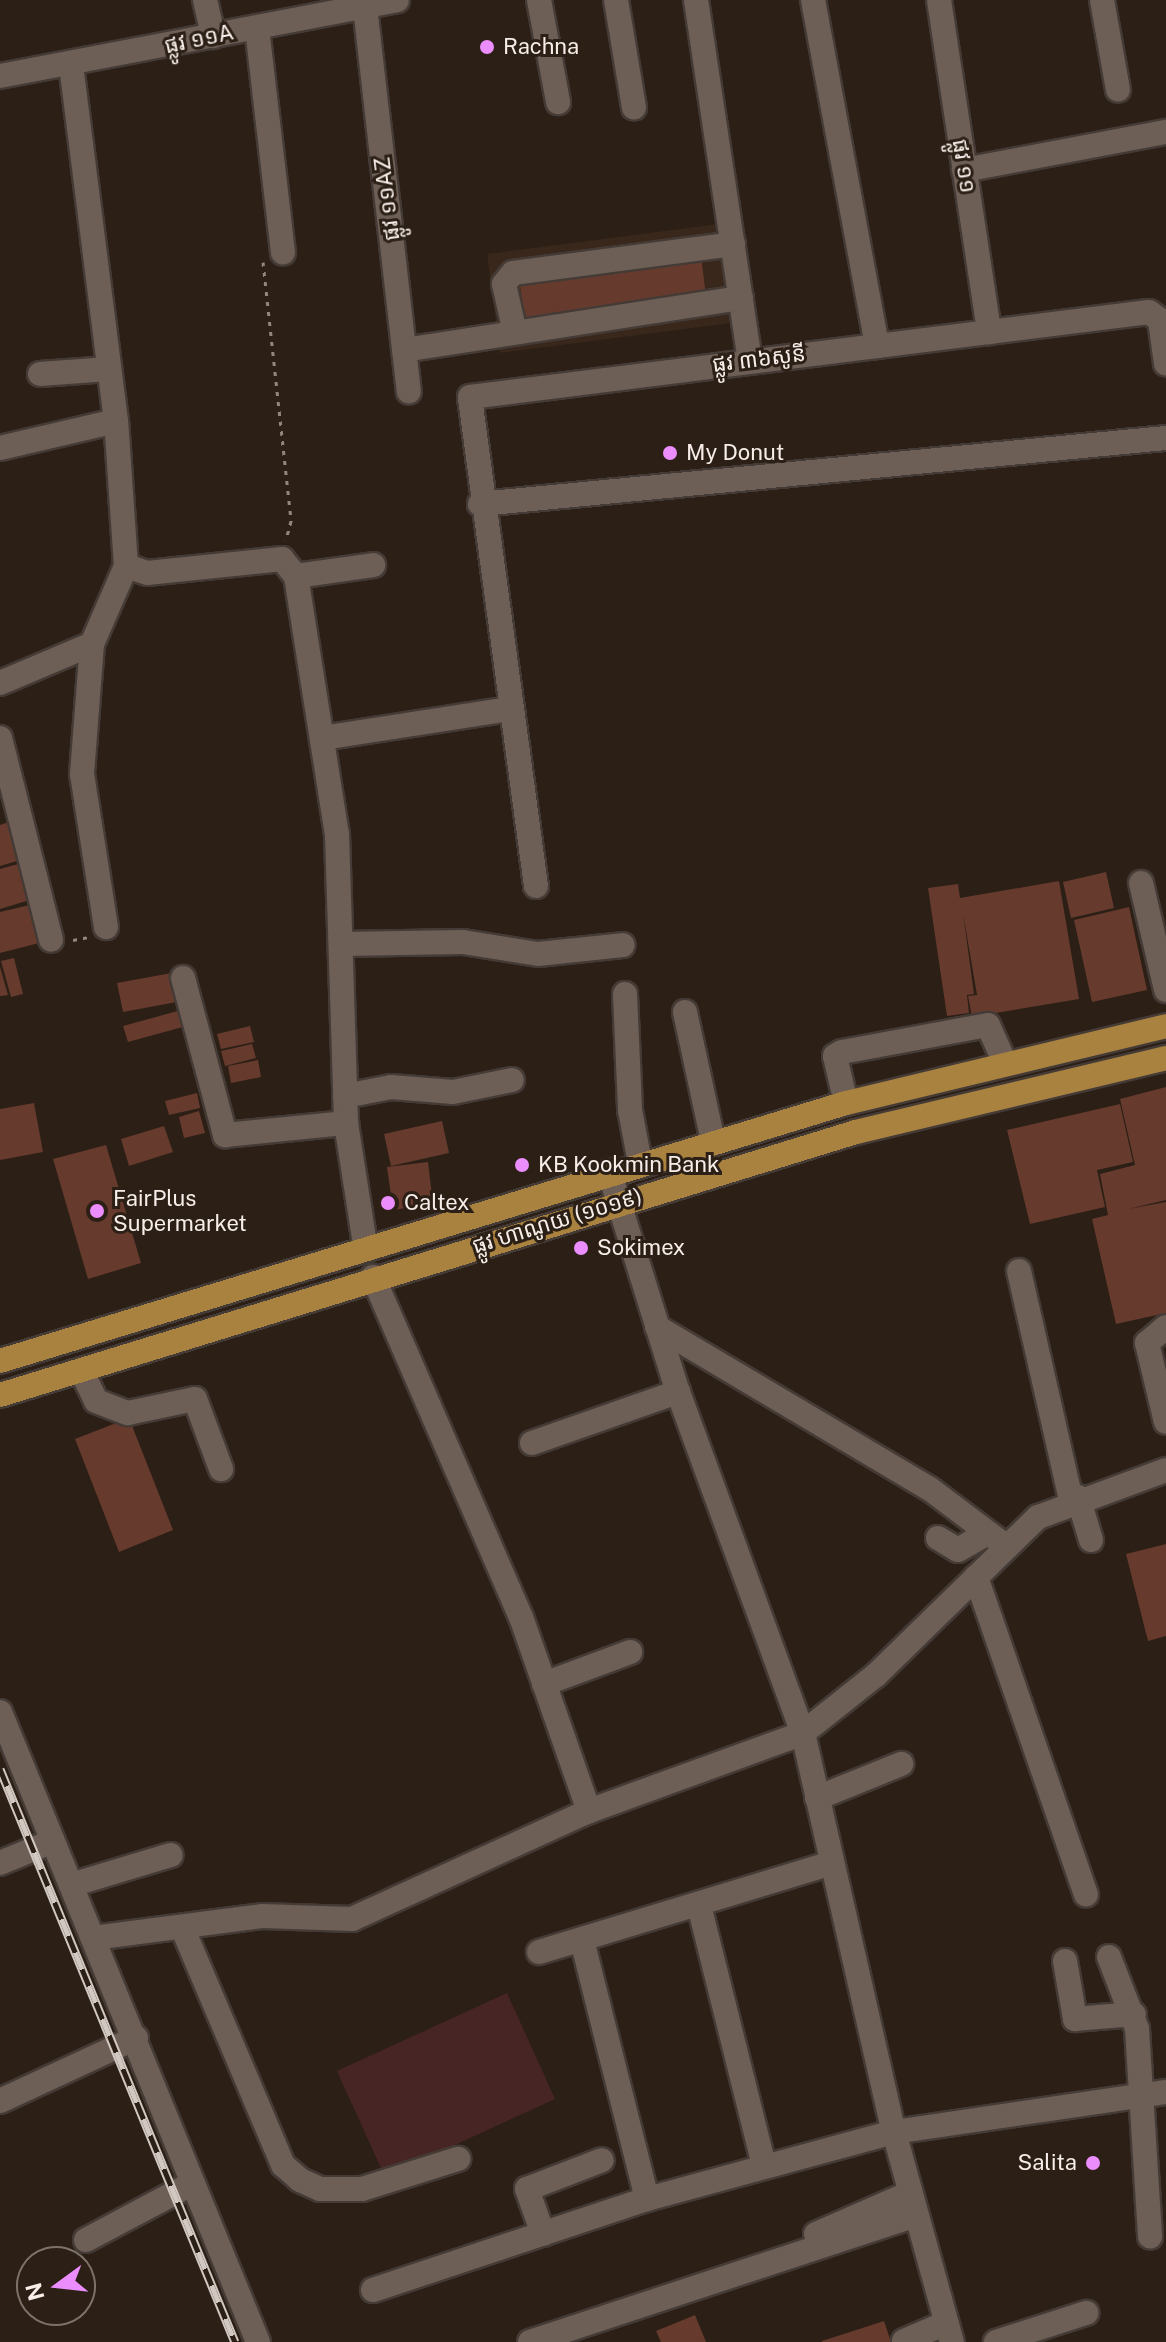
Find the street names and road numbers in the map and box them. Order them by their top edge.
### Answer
street label: ផ្លូវ ១១A [162,19,236,59]
street label: ផ្លូវ ១១ [947,137,981,195]
street label: ផ្លូវ ១១AZ [369,156,405,242]
street label: ផ្លូវ ៣៦សូនី [711,340,807,378]
street label: ផ្លូវ ហាណូយ (១០១៩) [469,1183,645,1259]

